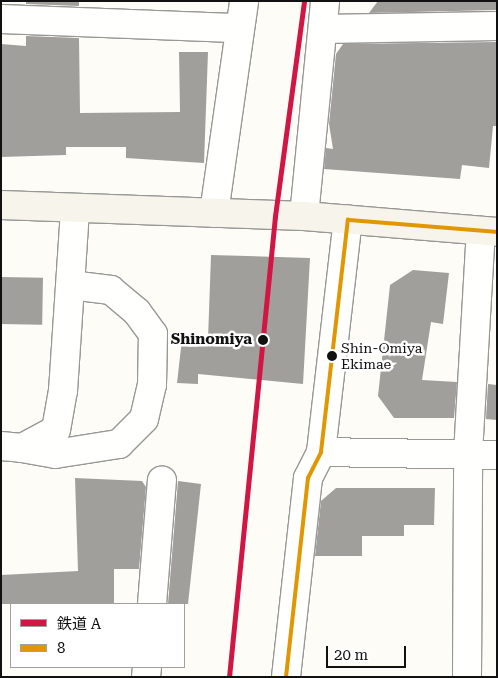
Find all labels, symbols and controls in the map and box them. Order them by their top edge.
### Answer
place label: Shinomiya [171,331,252,349]
marker: Shinomiya [256,333,270,347]
place label: Shin-Omiya Ekimae [341,340,422,372]
marker: Shin-Omiya Ekimae [327,351,337,361]
legend [10,603,185,668]
text: 鉄道 A [57,615,101,633]
scale bar [328,636,408,668]
text: 8 [57,639,65,657]
text: 20 m [334,646,368,664]

